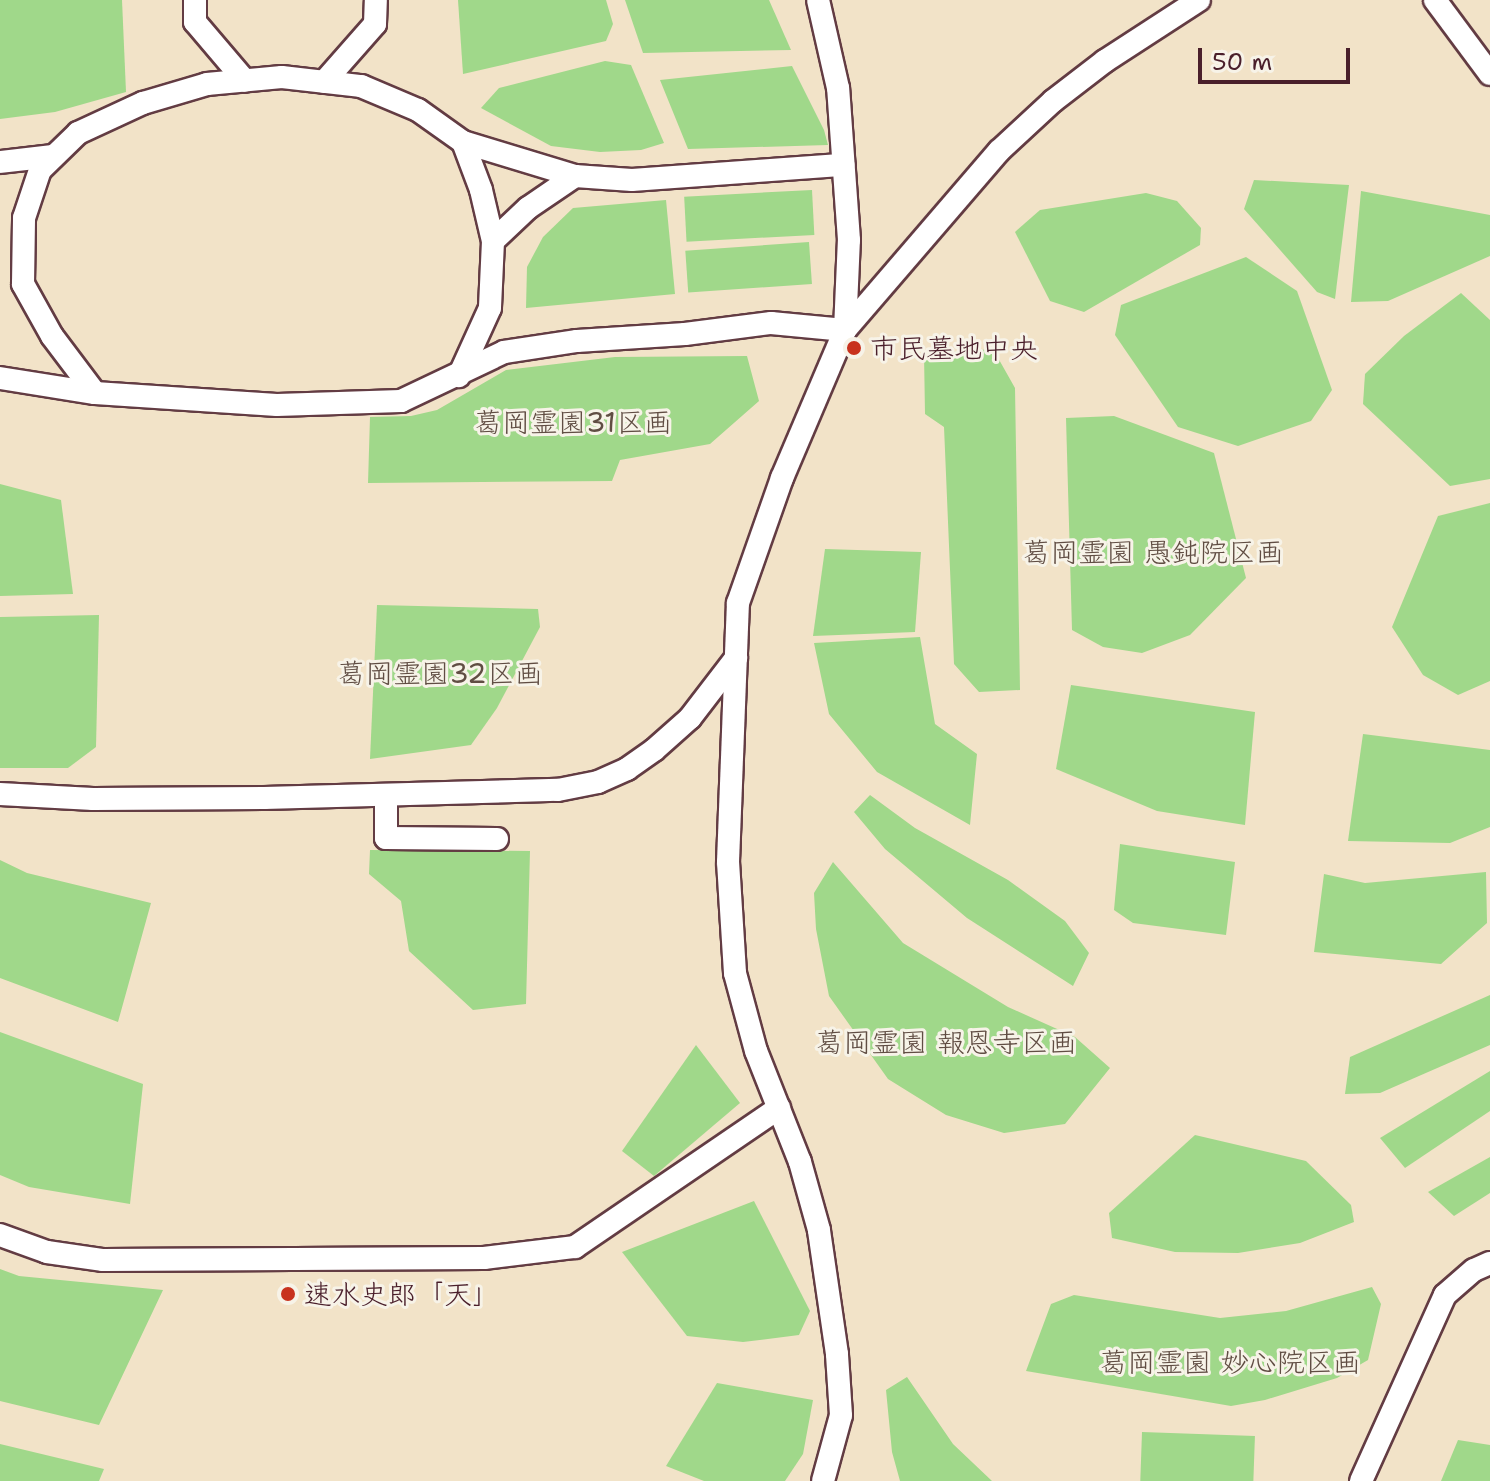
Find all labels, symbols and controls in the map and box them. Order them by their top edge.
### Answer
scale bar [1202,32,1354,82]
text: 50 m [1212,46,1272,78]
place label: 市民墓地中央 [870,331,1038,365]
marker: 市民墓地中央 [845,339,863,357]
park label: 葛岡霊園31区画 [474,405,672,439]
park label: 葛岡霊園 愚鈍院区画 [1022,535,1284,569]
park label: 葛岡霊園32区画 [337,656,543,690]
park label: 葛岡霊園 報恩寺区画 [815,1025,1077,1059]
place label: 速水史郎「天」 [304,1277,500,1311]
marker: 速水史郎「天」 [279,1285,297,1303]
park label: 葛岡霊園 妙心院区画 [1099,1345,1361,1379]

